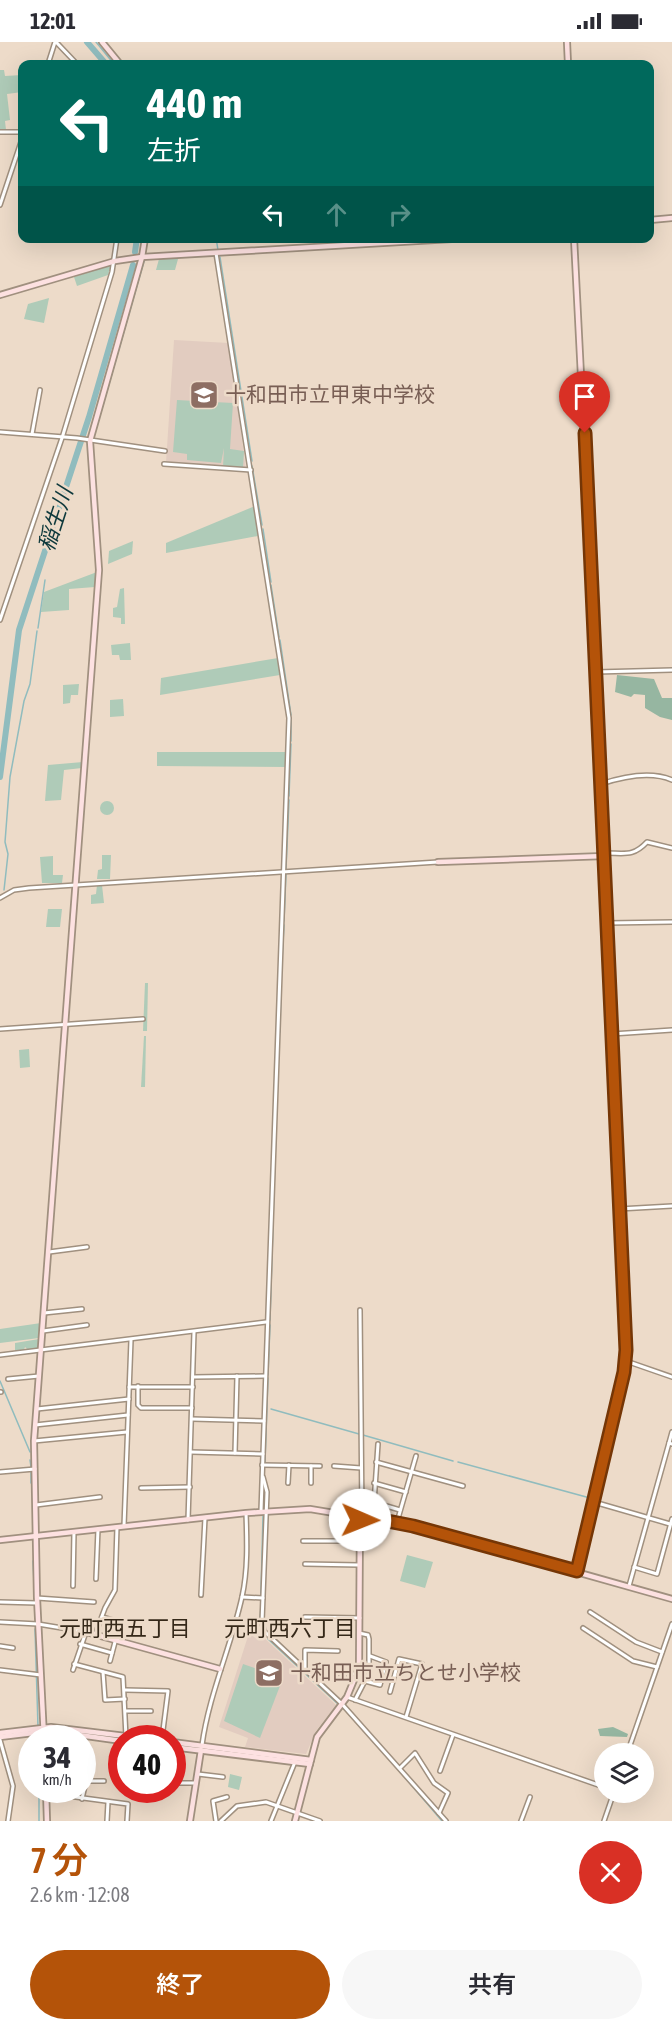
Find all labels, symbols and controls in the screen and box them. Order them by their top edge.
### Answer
text: 12:01 [30,8,76,34]
text: 440 m [147,79,242,127]
icon: left [48,84,126,162]
text: 左折 [147,135,201,166]
icon: left [257,198,290,231]
icon: ahead [320,198,353,231]
icon: right [383,198,416,231]
pin [559,371,610,433]
school or university icon: 十和田市立甲東中学校 [188,379,220,411]
icon: arrive [568,380,601,413]
place label: 十和田市立甲東中学校 [225,382,435,406]
water label: 稲生川 [32,482,78,554]
position arrow [328,1488,392,1552]
district label: 元町西五丁目 [59,1615,191,1641]
district label: 元町西六丁目 [224,1615,356,1641]
school or university icon: 十和田市立ちとせ小学校 [253,1657,285,1689]
place label: 十和田市立ちとせ小学校 [290,1660,521,1684]
speed limit sign: 40 [108,1725,186,1803]
text: 34 [43,1740,71,1774]
map controls [594,1743,654,1803]
button: layers [594,1743,654,1803]
text: km/h [42,1771,72,1788]
text: 7 分 [30,1839,88,1881]
button: close [579,1841,642,1904]
text: 2.6 km · 12:08 [30,1883,130,1906]
button: 終了 [30,1950,330,2019]
button: 共有 [342,1950,642,2019]

